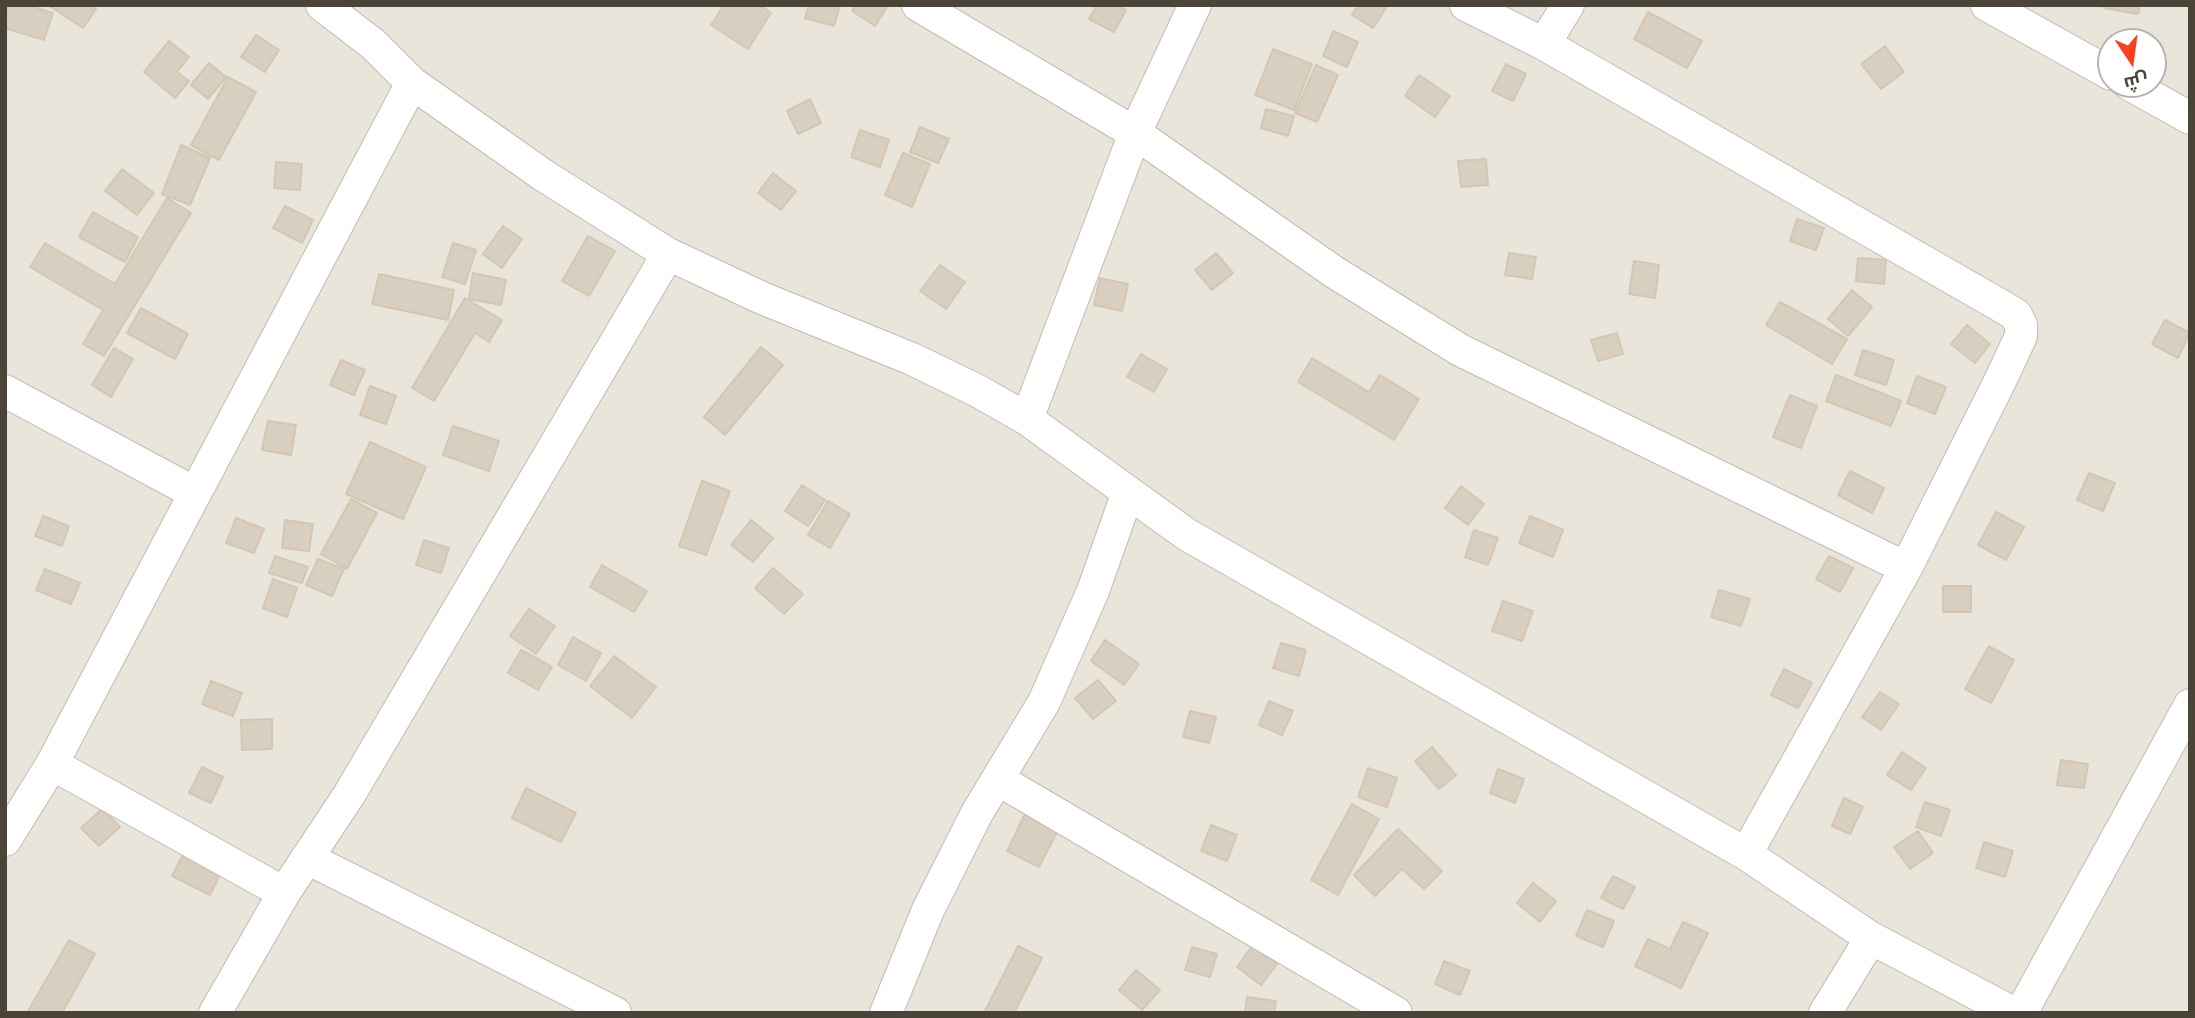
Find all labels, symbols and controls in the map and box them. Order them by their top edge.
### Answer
north arrow [2097,28,2167,98]
text: ش [2122,68,2151,96]

